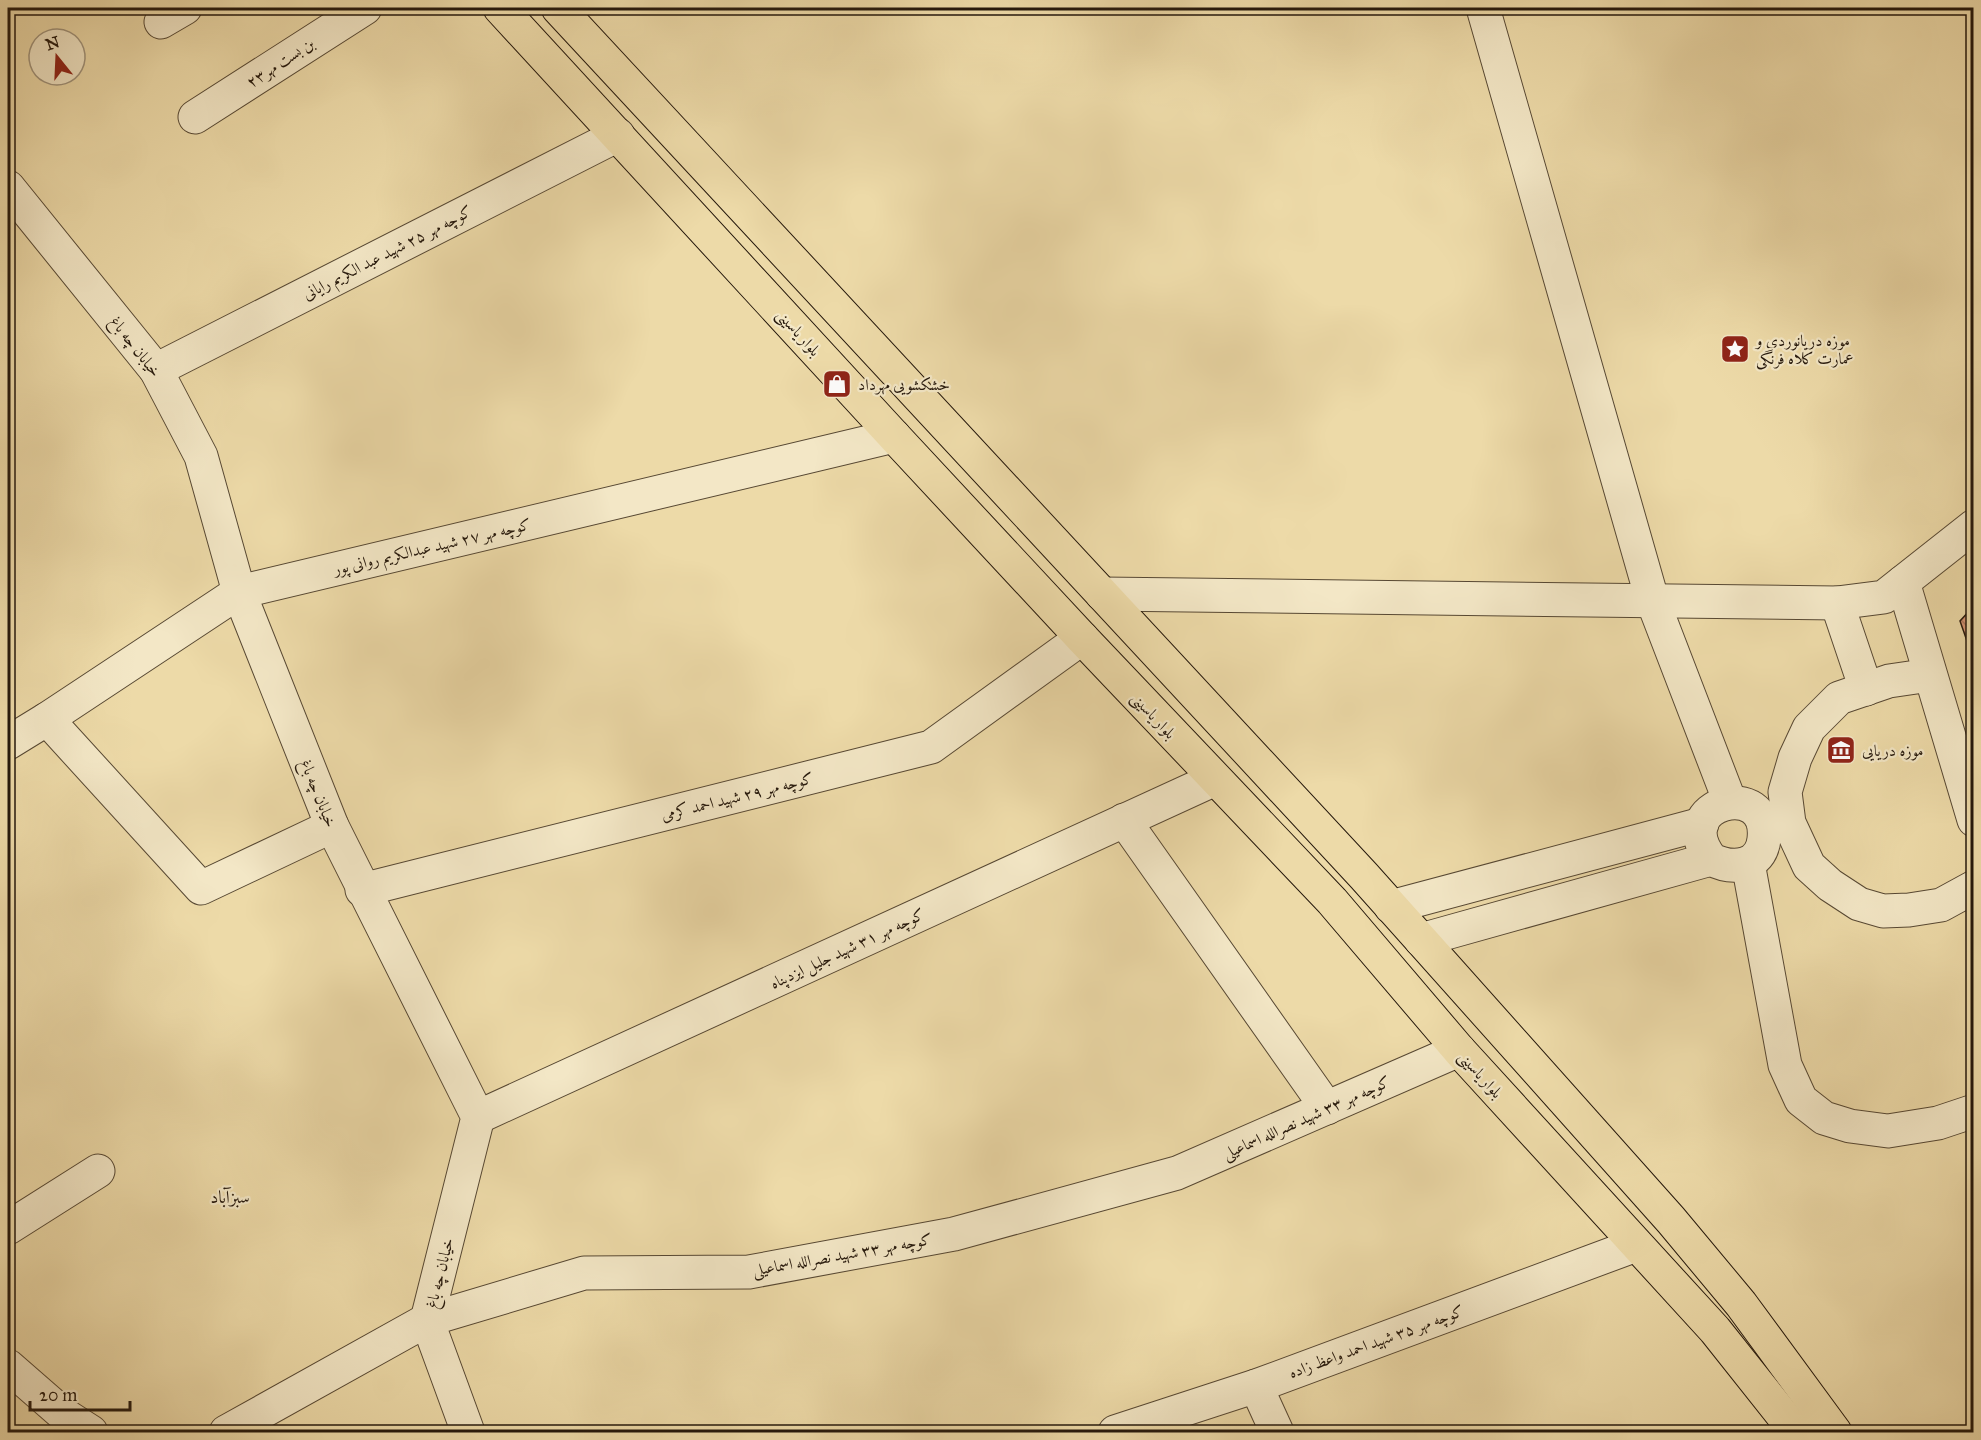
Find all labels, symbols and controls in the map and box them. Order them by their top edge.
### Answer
north arrow [27,27,87,87]
text: N [43,32,62,54]
street label: بن بست مهر۲۳ [243,33,318,92]
street label: کوچه مهر ۲۵ شهید عبد الکریم رایانی [299,201,477,308]
street label: بلوار یاسینی [771,305,825,361]
street label: خیابان چه باغ [103,312,165,383]
place label: موزه دریانوردی و عمارت کلاه فرنگی [1754,331,1854,370]
place icon: موزه دریانوردی و عمارت کلاه فرنگی [1719,333,1751,365]
shop icon: خشکشویی مهرداد [821,368,853,400]
place label: خشکشویی مهرداد [858,375,950,395]
street label: کوچه مهر ۲۷ شهید عبدالکریم روانی پور [330,514,534,584]
street label: بلوار یاسینی [1126,688,1180,744]
museum icon: موزه دریایی [1825,734,1857,766]
place label: موزه دریایی [1862,741,1923,761]
street label: خیابان چه باغ [293,756,341,832]
street label: کوچه مهر ۲۹ شهید احمد کرمی [659,768,816,827]
street label: کوچه مهر ۳۱ شهید جلیل ایزدپناه [767,904,929,995]
street label: بلوار یاسینی [1453,1047,1507,1103]
street label: کوچه مهر ۳۳ شهید نصرالله اسماعیلی [1219,1072,1394,1165]
district label: سبزآباد [210,1186,250,1208]
street label: کوچه مهر ۳۳ شهید نصرالله اسماعیلی [751,1229,934,1282]
street label: خیابان چه باغ [422,1236,461,1311]
street label: کوچه مهر ۳۵ شهید احمد واعظ زاده [1286,1301,1467,1384]
scale bar [30,1374,130,1412]
text: 20 m [39,1384,77,1406]

